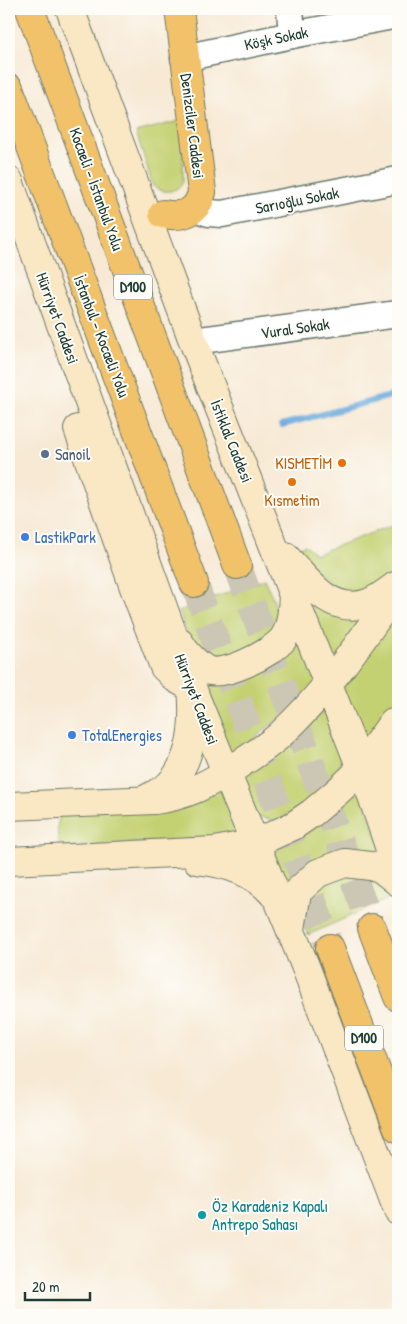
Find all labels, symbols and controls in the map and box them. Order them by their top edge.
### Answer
street label: Köşk Sokak [242,20,310,55]
street label: Denizciler Caddesi [176,72,210,180]
street label: Kocaeli - İstanbul Yolu [65,124,130,254]
street label: Sarıoğlu Sokak [253,181,341,219]
street label: Hürriyet Caddesi [31,269,85,367]
street label: İstanbul - Kocaeli Yolu [69,272,136,401]
road number: D100 [114,274,152,300]
street label: Vural Sokak [259,312,331,344]
street label: İstiklal Caddesi [205,396,259,486]
place label: Sanoil [55,443,91,465]
marker: Sanoil [39,448,51,460]
place label: KISMETİM [275,452,332,474]
marker: KISMETİM [336,457,348,469]
marker: Kısmetim [286,476,298,488]
place label: Kısmetim [264,489,320,511]
place label: LastikPark [35,526,96,548]
marker: LastikPark [19,531,31,543]
street label: Hürriyet Caddesi [170,650,224,748]
place label: TotalEnergies [82,724,162,746]
marker: TotalEnergies [66,729,78,741]
road number: D100 [345,1026,383,1050]
place label: Öz Karadeniz Kapalı Antrepo Sahası [212,1195,328,1235]
marker: Öz Karadeniz Kapalı Antrepo Sahası [196,1209,208,1221]
scale bar [25,1269,90,1301]
text: 20 m [32,1276,59,1297]

